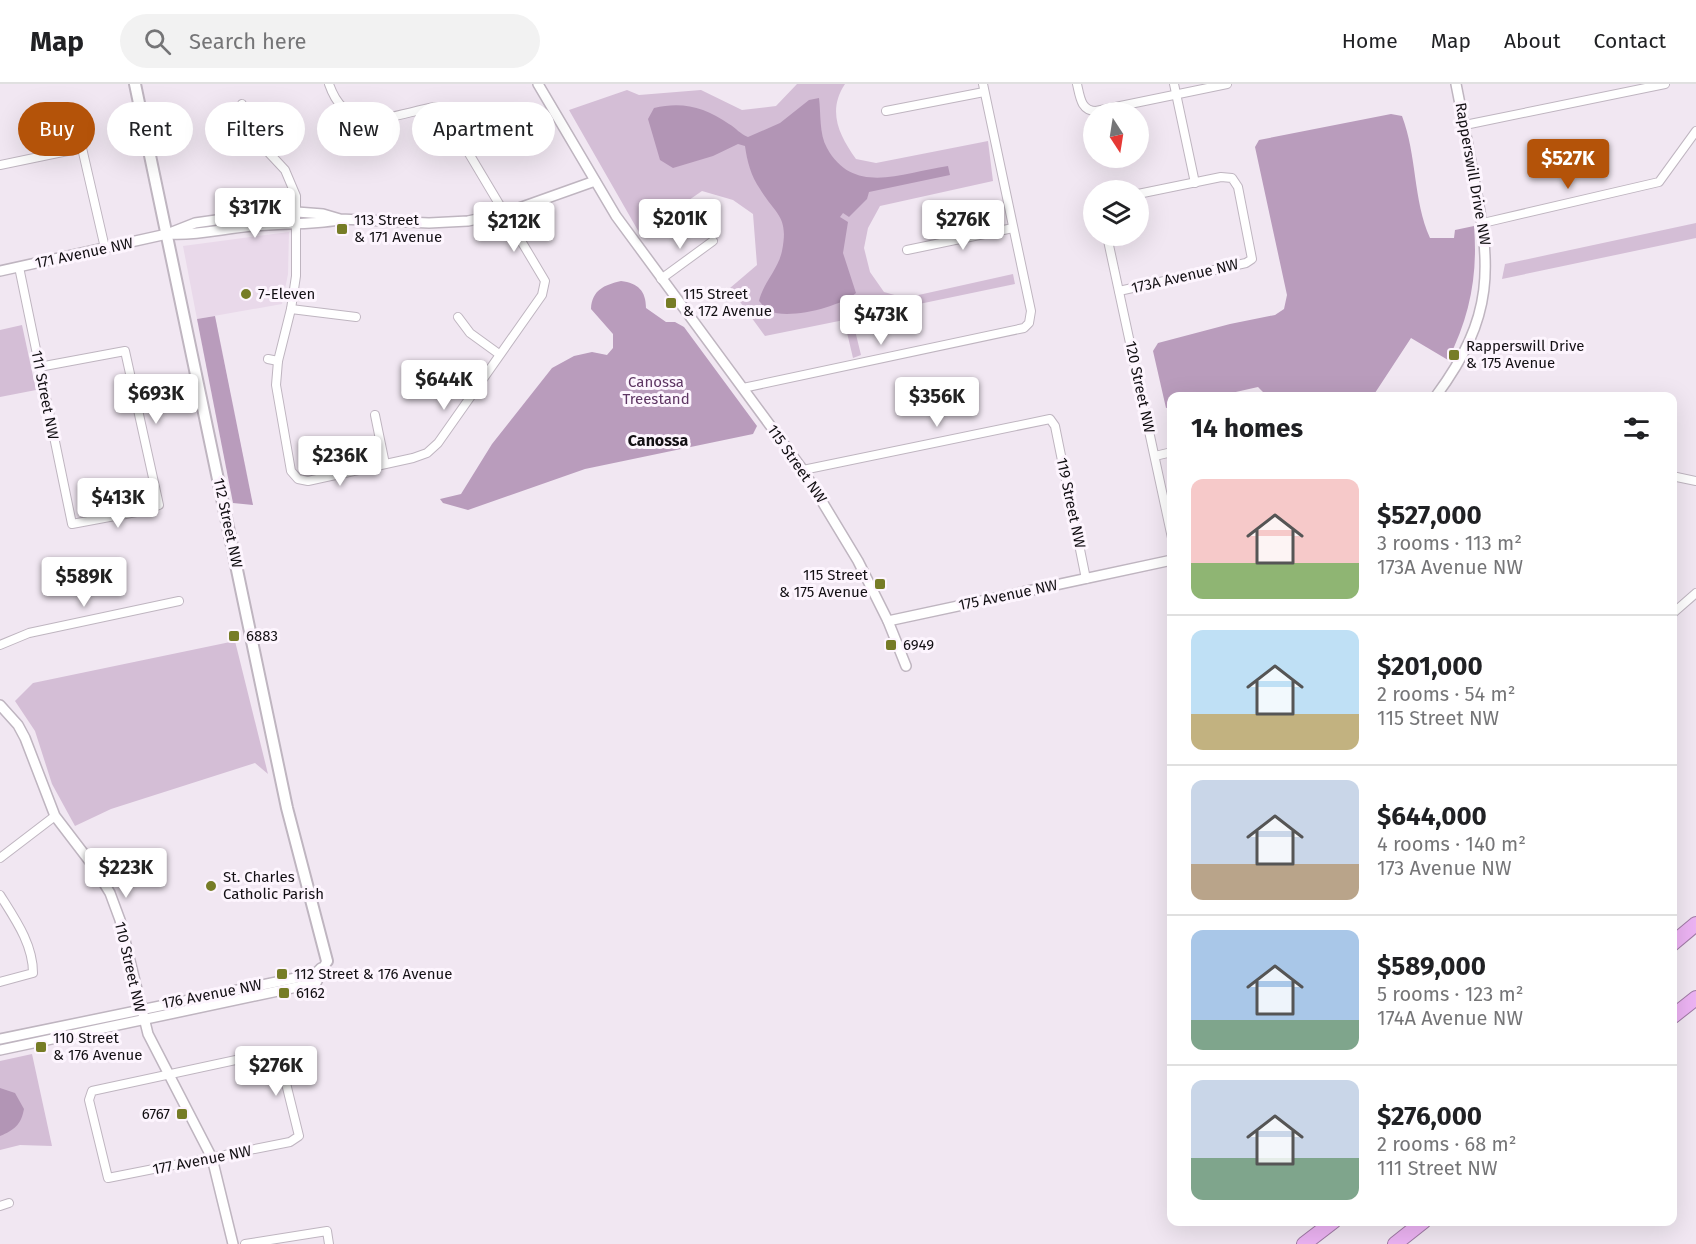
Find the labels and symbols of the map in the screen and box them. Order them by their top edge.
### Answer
street label: Rapperswill Drive NW [1452,101,1495,248]
north arrow [1083,102,1149,168]
pin: $527K [1526,139,1610,190]
pin: $317K [213,188,297,239]
pin: $201K [638,199,722,250]
pin: $276K [921,200,1005,251]
pin: $212K [472,202,556,253]
place label: 113 Street & 171 Avenue [354,211,442,246]
marker: 113 Street & 171 Avenue [335,222,349,236]
street label: 171 Avenue NW [33,234,135,272]
street label: 173A Avenue NW [1130,255,1241,297]
place label: 7-Eleven [258,285,315,303]
place label: 115 Street & 172 Avenue [683,285,772,320]
marker: 7-Eleven [239,287,253,301]
pin: $473K [839,295,923,346]
marker: 115 Street & 172 Avenue [664,296,678,310]
place label: Rapperswill Drive & 175 Avenue [1466,337,1584,372]
street label: 120 Street NW [1121,339,1159,435]
marker: Rapperswill Drive & 175 Avenue [1447,348,1461,362]
street label: 111 Street NW [28,349,63,442]
pin: $644K [402,360,486,411]
park label: Canossa Treestand [622,373,690,408]
pin: $693K [114,374,198,425]
pin: $356K [895,377,979,428]
street label: 115 Street NW [763,421,831,507]
district label: Canossa [628,431,688,450]
pin: $236K [298,436,382,487]
street label: 119 Street NW [1053,456,1089,550]
street label: 112 Street NW [210,476,246,570]
pin: $413K [76,478,160,529]
pin: $589K [42,557,126,608]
place label: 115 Street & 175 Avenue [779,566,869,601]
street label: 175 Avenue NW [957,576,1060,614]
marker: 115 Street & 175 Avenue [873,577,887,591]
place label: 6883 [246,627,278,645]
marker: 6883 [227,629,241,643]
place label: 6949 [903,636,934,654]
marker: 6949 [884,638,898,652]
pin: $223K [84,848,168,899]
place label: St. Charles Catholic Parish [223,868,324,903]
marker: St. Charles Catholic Parish [204,879,218,893]
street label: 110 Street NW [111,920,149,1015]
place label: 112 Street & 176 Avenue [294,965,452,983]
marker: 112 Street & 176 Avenue [275,967,289,981]
street label: 176 Avenue NW [161,975,264,1012]
place label: 6162 [296,984,325,1002]
marker: 6162 [277,986,291,1000]
place label: 110 Street & 176 Avenue [53,1029,142,1064]
marker: 110 Street & 176 Avenue [34,1040,48,1054]
pin: $276K [234,1046,318,1097]
place label: 6767 [142,1105,170,1123]
marker: 6767 [175,1107,189,1121]
street label: 177 Avenue NW [151,1141,253,1178]

